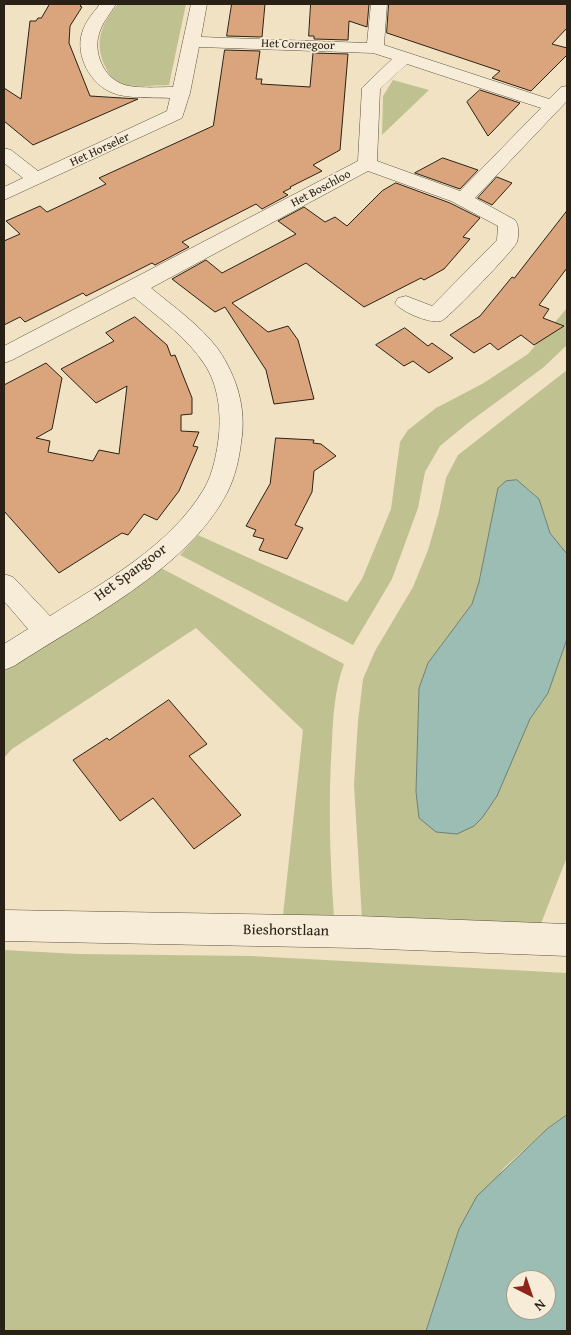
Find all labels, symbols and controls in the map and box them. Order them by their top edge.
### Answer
street label: Het Cornegoor [261,37,335,53]
street label: Het Horseler [68,130,132,170]
street label: Het Boschloo [289,167,353,211]
street label: Het Spangoor [91,541,171,605]
street label: Bieshorstlaan [243,921,329,941]
north arrow [506,1270,556,1320]
text: N [530,1295,550,1316]

